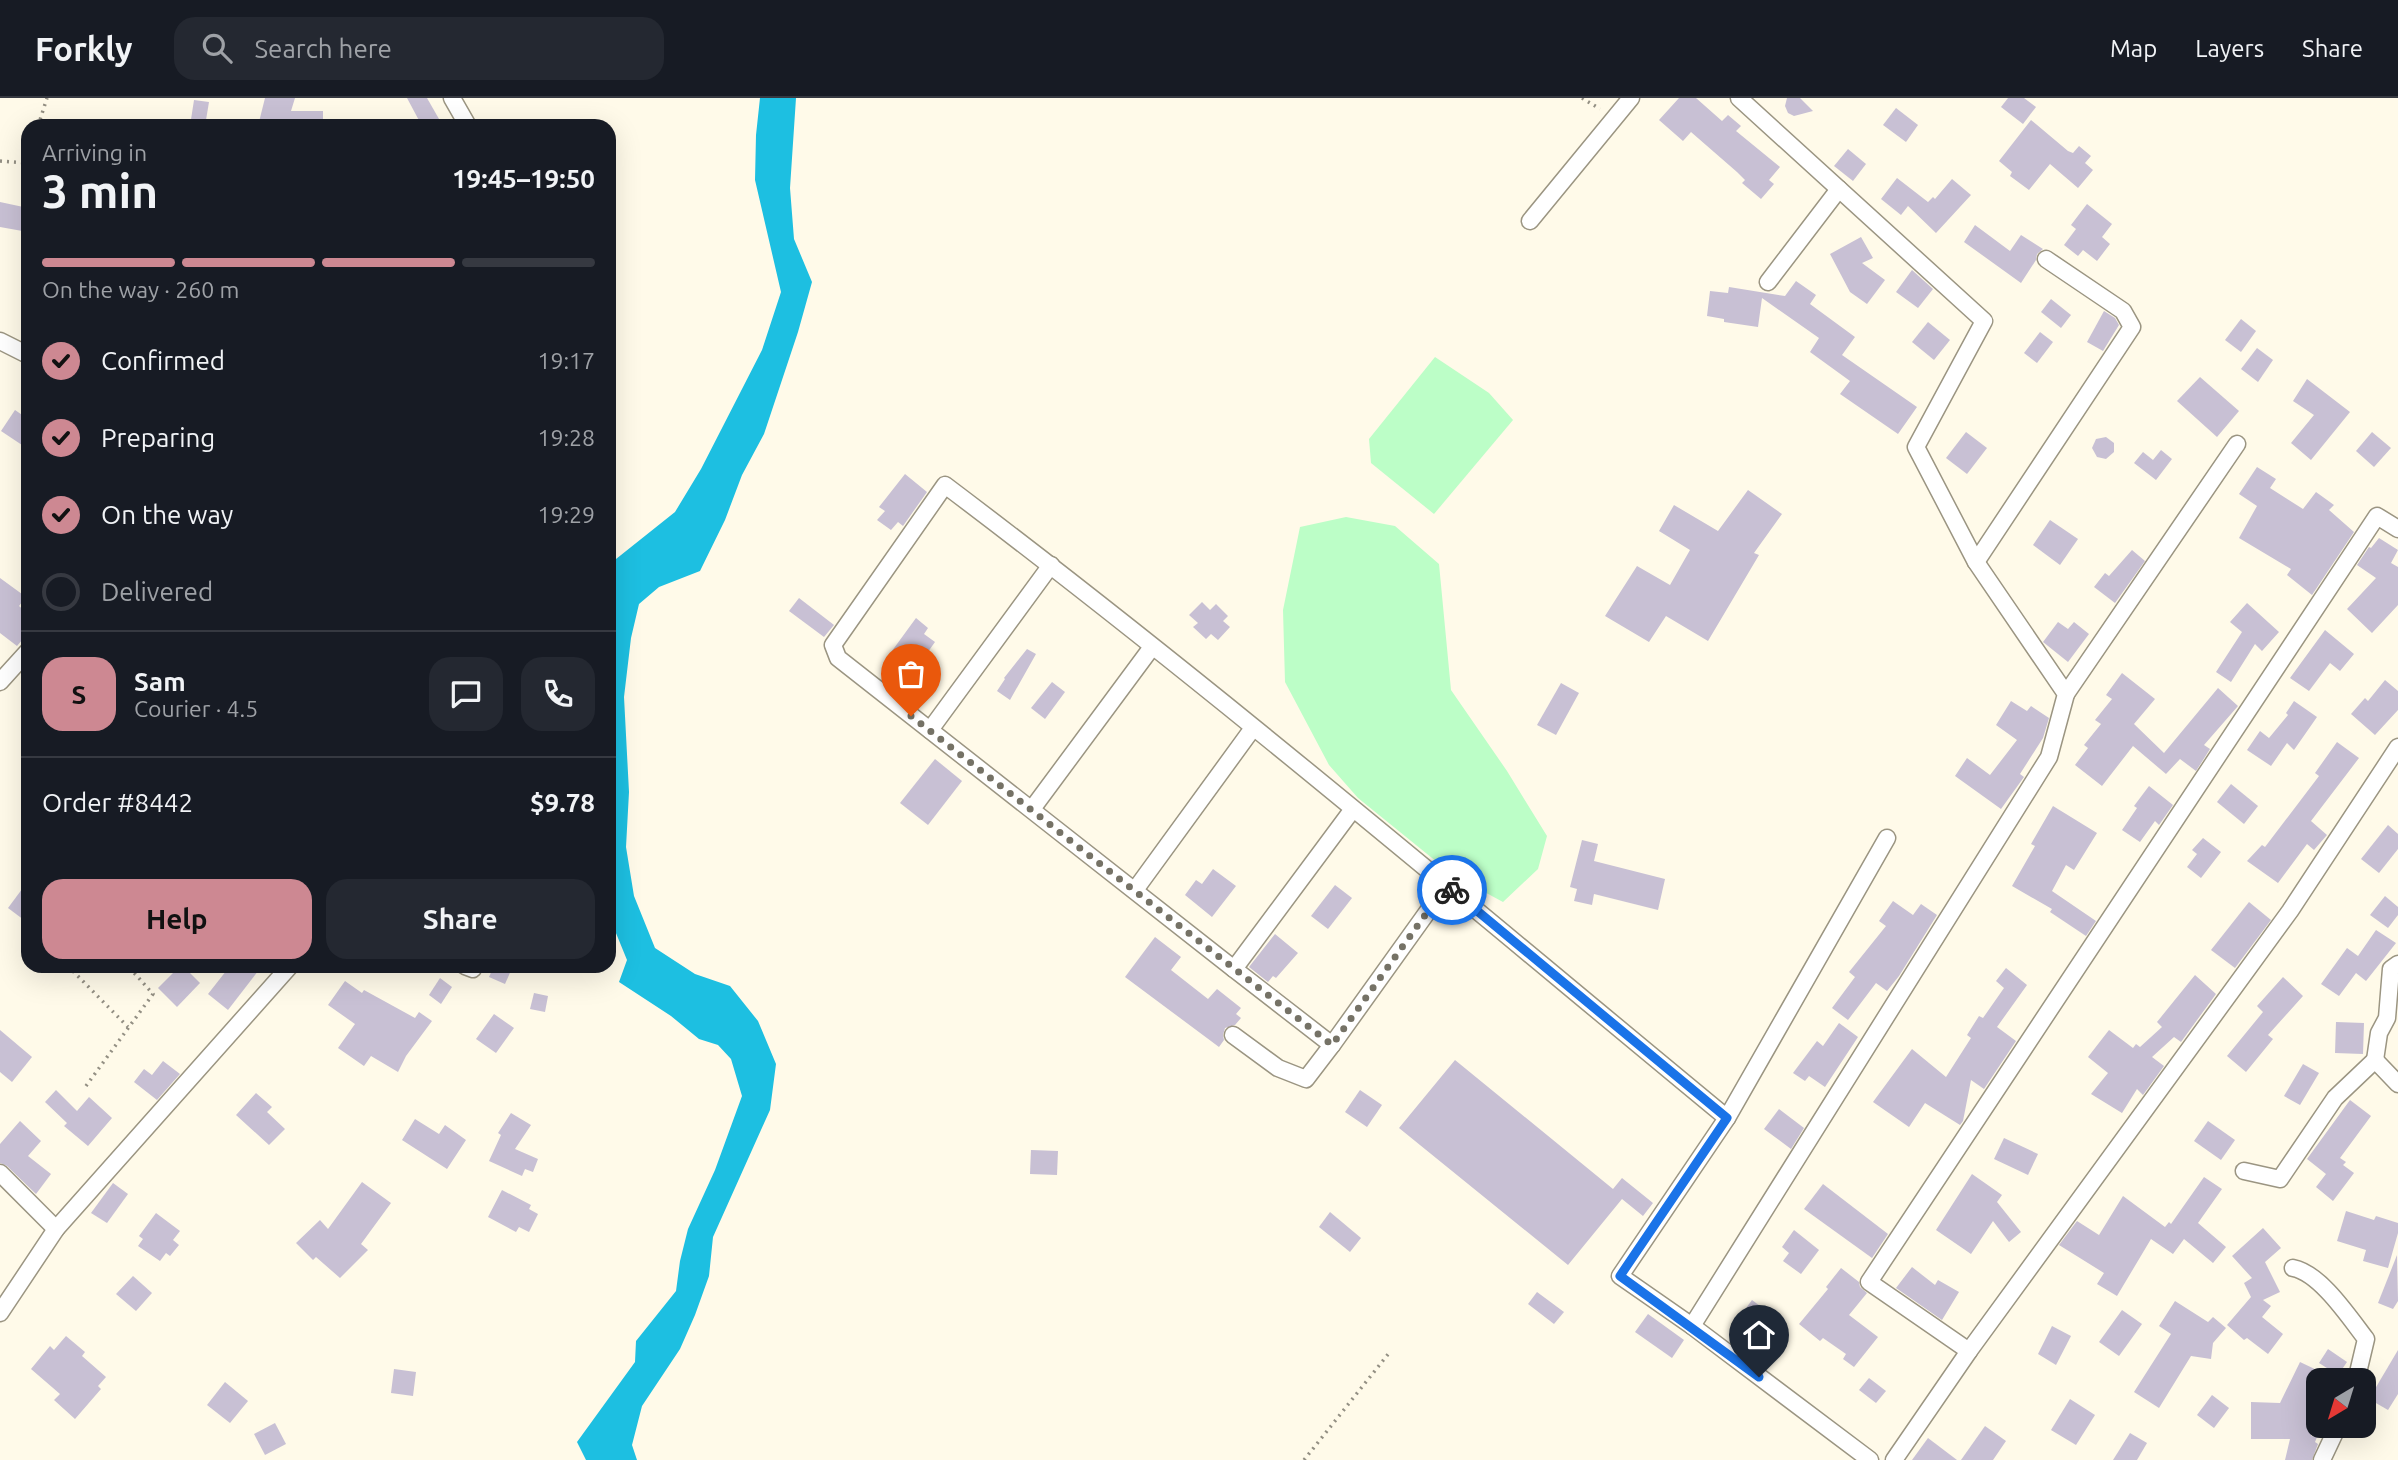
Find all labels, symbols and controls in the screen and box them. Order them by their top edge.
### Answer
search box [174,17,664,80]
icon: search [198,29,236,67]
text: Forkly [35,30,132,67]
text: Search here [254,34,392,63]
text: Map [2110,35,2157,62]
text: Layers [2195,35,2264,62]
text: Share [2302,35,2363,62]
text: Arriving in [42,140,147,165]
text: 19:45–19:50 [452,164,595,193]
text: 3 min [42,165,158,217]
text: On the way · 260 m [42,277,239,302]
icon: check [42,342,80,380]
text: Confirmed [101,346,225,375]
text: 19:17 [537,348,595,373]
icon: check [42,419,80,457]
text: Preparing [101,423,215,452]
text: 19:28 [537,425,595,450]
icon: check [42,496,80,534]
text: On the way [101,500,233,529]
text: 19:29 [537,502,595,527]
text: Delivered [101,577,213,606]
pin [881,644,941,716]
icon: bag [892,655,930,693]
button: chat [429,657,503,731]
button: phone [521,657,595,731]
text: Sam [134,667,186,696]
text: S [72,680,86,709]
text: Courier · 4.5 [134,696,258,721]
text: Order #8442 [42,788,193,817]
text: $9.78 [530,788,595,817]
courier [1417,855,1487,925]
icon: bike [1433,871,1471,909]
button: Help [42,879,312,959]
button: Share [326,879,595,959]
pin [1729,1305,1789,1377]
icon: home [1740,1316,1778,1354]
north arrow [2306,1368,2376,1438]
map controls [2306,1368,2376,1438]

